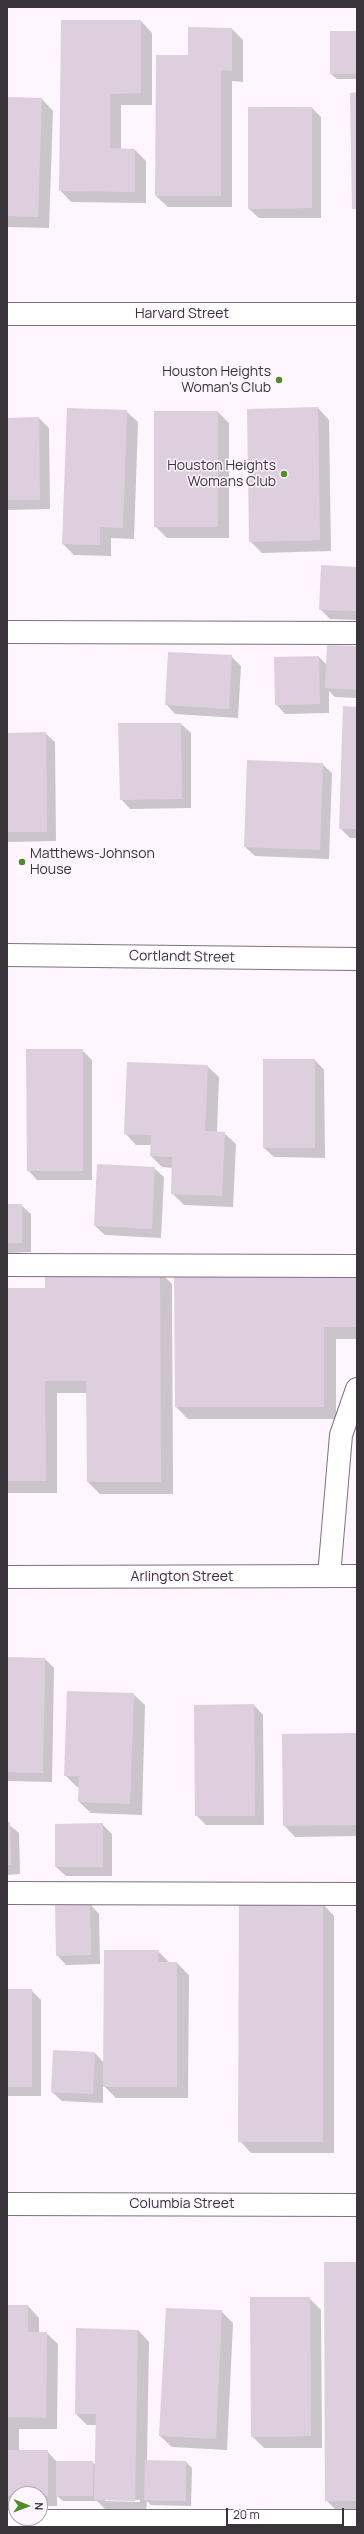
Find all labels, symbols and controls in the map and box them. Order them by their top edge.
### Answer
street label: Harvard Street [135,306,229,322]
place label: Houston Heights Woman's Club [162,364,271,396]
marker: Houston Heights Woman's Club [274,375,284,385]
place label: Houston Heights Womans Club [167,458,276,490]
marker: Houston Heights Womans Club [279,469,289,479]
place label: Matthews-Johnson House [30,846,155,878]
marker: Matthews-Johnson House [17,857,27,867]
street label: Cortlandt Street [129,948,235,966]
street label: Arlington Street [131,1569,233,1585]
street label: Columbia Street [129,2196,235,2212]
north arrow [8,2486,48,2526]
scale bar [228,2500,346,2526]
text: N [32,2502,47,2510]
text: 20 m [233,2506,260,2523]

